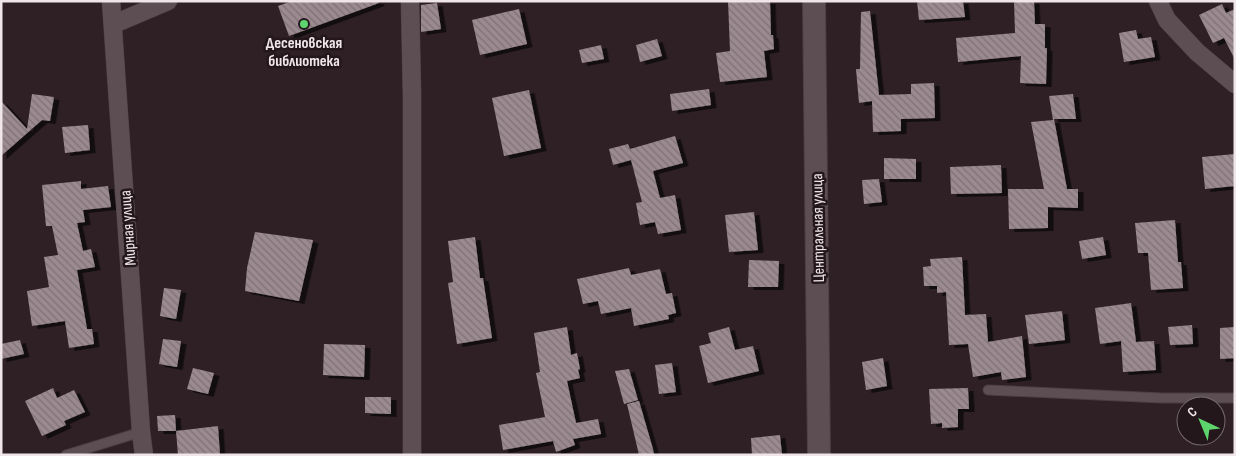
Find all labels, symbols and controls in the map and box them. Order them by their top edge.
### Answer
marker: Десеновская библиотека [298,18,310,30]
place label: Десеновская библиотека [266,34,342,71]
street label: Центральная улица [808,173,829,283]
street label: Мирная улица [116,189,141,266]
north arrow [1176,396,1226,446]
text: С [1184,403,1201,421]

